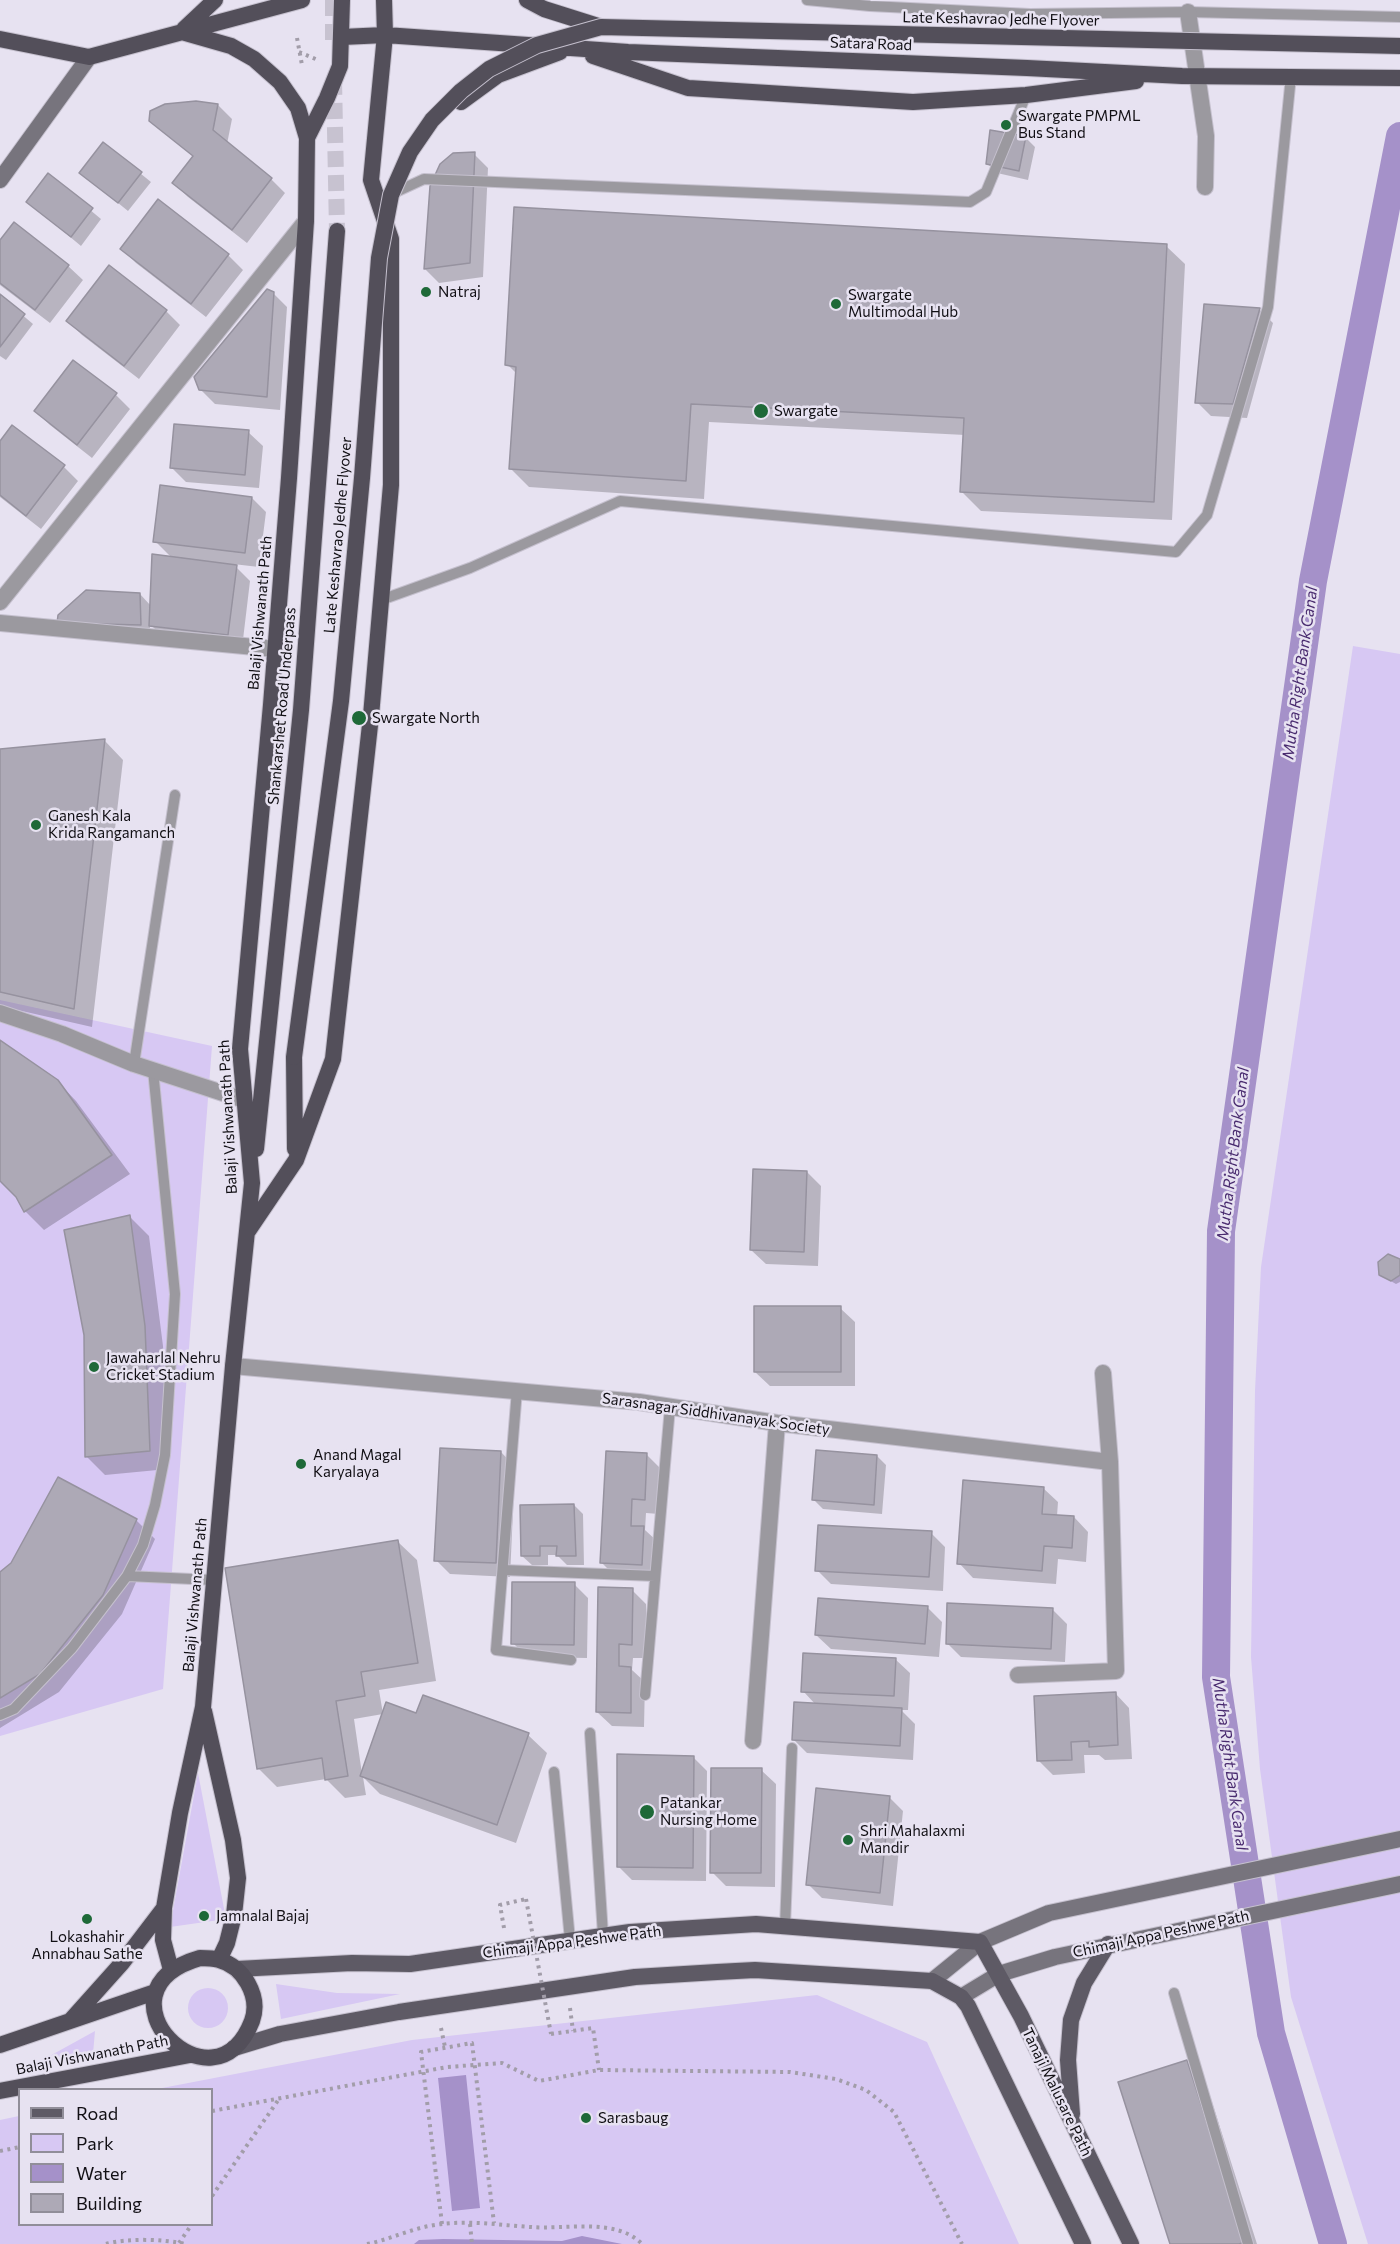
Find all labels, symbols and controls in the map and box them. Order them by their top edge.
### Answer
street label: Late Keshavrao Jedhe Flyover [902,8,1100,30]
street label: Satara Road [830,34,912,54]
place label: Swargate PMPML Bus Stand [1018,107,1141,142]
marker: Swargate PMPML Bus Stand [999,118,1013,132]
place label: Natraj [438,283,481,301]
marker: Natraj [419,285,433,299]
place label: Swargate Multimodal Hub [848,286,958,321]
marker: Swargate Multimodal Hub [829,297,843,311]
marker: Swargate [752,402,770,420]
place label: Swargate [774,402,838,420]
street label: Late Keshavrao Jedhe Flyover [320,436,356,634]
street label: Balaji Vishwanath Path [244,535,276,691]
water label: Mutha Right Bank Canal [1278,585,1322,761]
street label: Shankarshet Road Underpass [264,607,300,805]
marker: Swargate North [350,709,368,727]
place label: Swargate North [372,709,480,727]
place label: Ganesh Kala Krida Rangamanch [48,807,175,842]
marker: Ganesh Kala Krida Rangamanch [29,818,43,832]
street label: Balaji Vishwanath Path [215,1039,241,1195]
water label: Mutha Right Bank Canal [1213,1066,1253,1242]
place label: Jawaharlal Nehru Cricket Stadium [106,1349,221,1384]
marker: Jawaharlal Nehru Cricket Stadium [87,1360,101,1374]
street label: Sarasnagar Siddhivanayak Society [601,1389,831,1439]
place label: Anand Magal Karyalaya [313,1446,402,1481]
marker: Anand Magal Karyalaya [294,1457,308,1471]
street label: Balaji Vishwanath Path [179,1517,211,1673]
water label: Mutha Right Bank Canal [1208,1676,1252,1852]
place label: Patankar Nursing Home [660,1794,757,1829]
marker: Patankar Nursing Home [638,1803,656,1821]
place label: Shri Mahalaxmi Mandir [860,1822,965,1857]
marker: Shri Mahalaxmi Mandir [841,1833,855,1847]
street label: Chimaji Appa Peshwe Path [1071,1906,1251,1962]
place label: Jamnalal Bajaj [216,1907,309,1925]
marker: Jamnalal Bajaj [197,1909,211,1923]
marker: Lokashahir Annabhau Sathe [80,1912,94,1926]
street label: Chimaji Appa Peshwe Path [482,1922,662,1962]
place label: Lokashahir Annabhau Sathe [31,1928,143,1963]
street label: Tanaji Malusare Path [1018,2025,1096,2159]
street label: Balaji Vishwanath Path [14,2031,170,2079]
legend [18,2088,213,2226]
text: Road [76,2102,118,2124]
place label: Sarasbaug [598,2109,668,2127]
marker: Sarasbaug [579,2111,593,2125]
text: Park [76,2132,114,2154]
text: Water [76,2162,127,2184]
text: Building [76,2192,142,2214]

